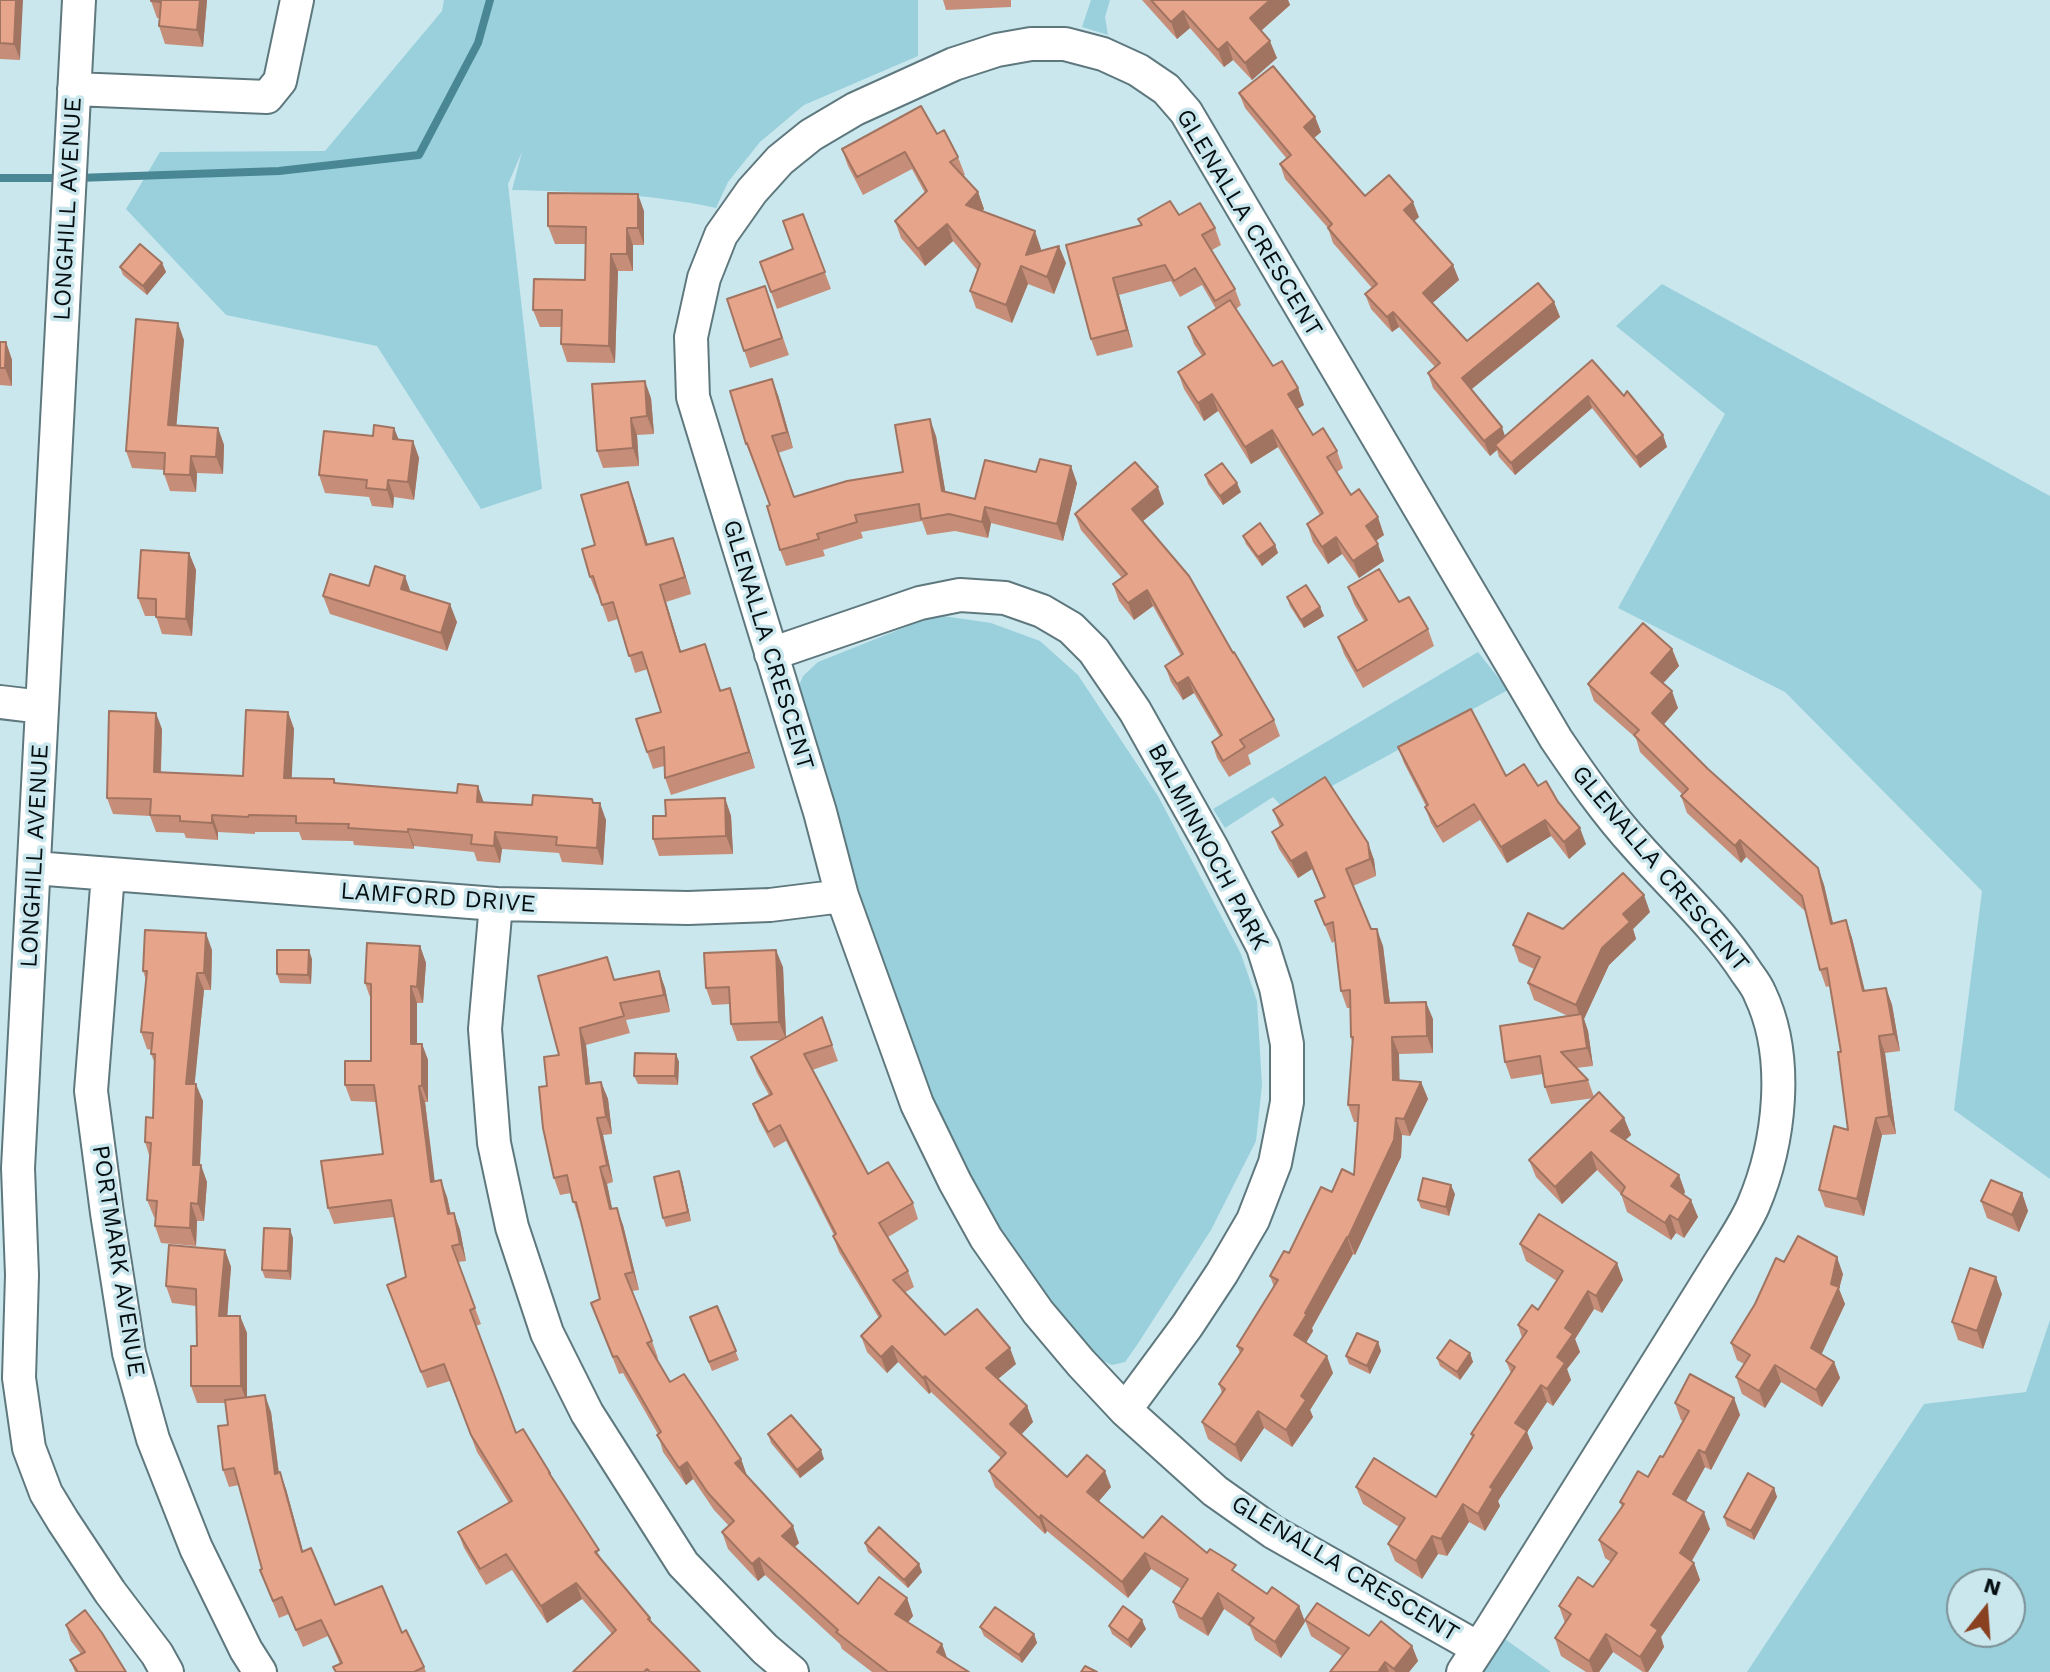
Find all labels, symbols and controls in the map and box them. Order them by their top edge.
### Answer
street label: LONGHILL AVENUE [48,97,88,321]
street label: GLENALLA CRESCENT [1170,104,1328,342]
street label: GLENALLA CRESCENT [716,516,820,774]
street label: BALMINNOCH PARK [1141,739,1275,955]
street label: LONGHILL AVENUE [15,744,55,968]
street label: GLENALLA CRESCENT [1565,760,1755,978]
street label: LAMFORD DRIVE [339,877,537,919]
street label: PORTMARK AVENUE [85,1143,151,1379]
street label: GLENALLA CRESCENT [1226,1490,1464,1648]
north arrow [1946,1568,2026,1648]
text: N [1981,1572,2004,1601]

